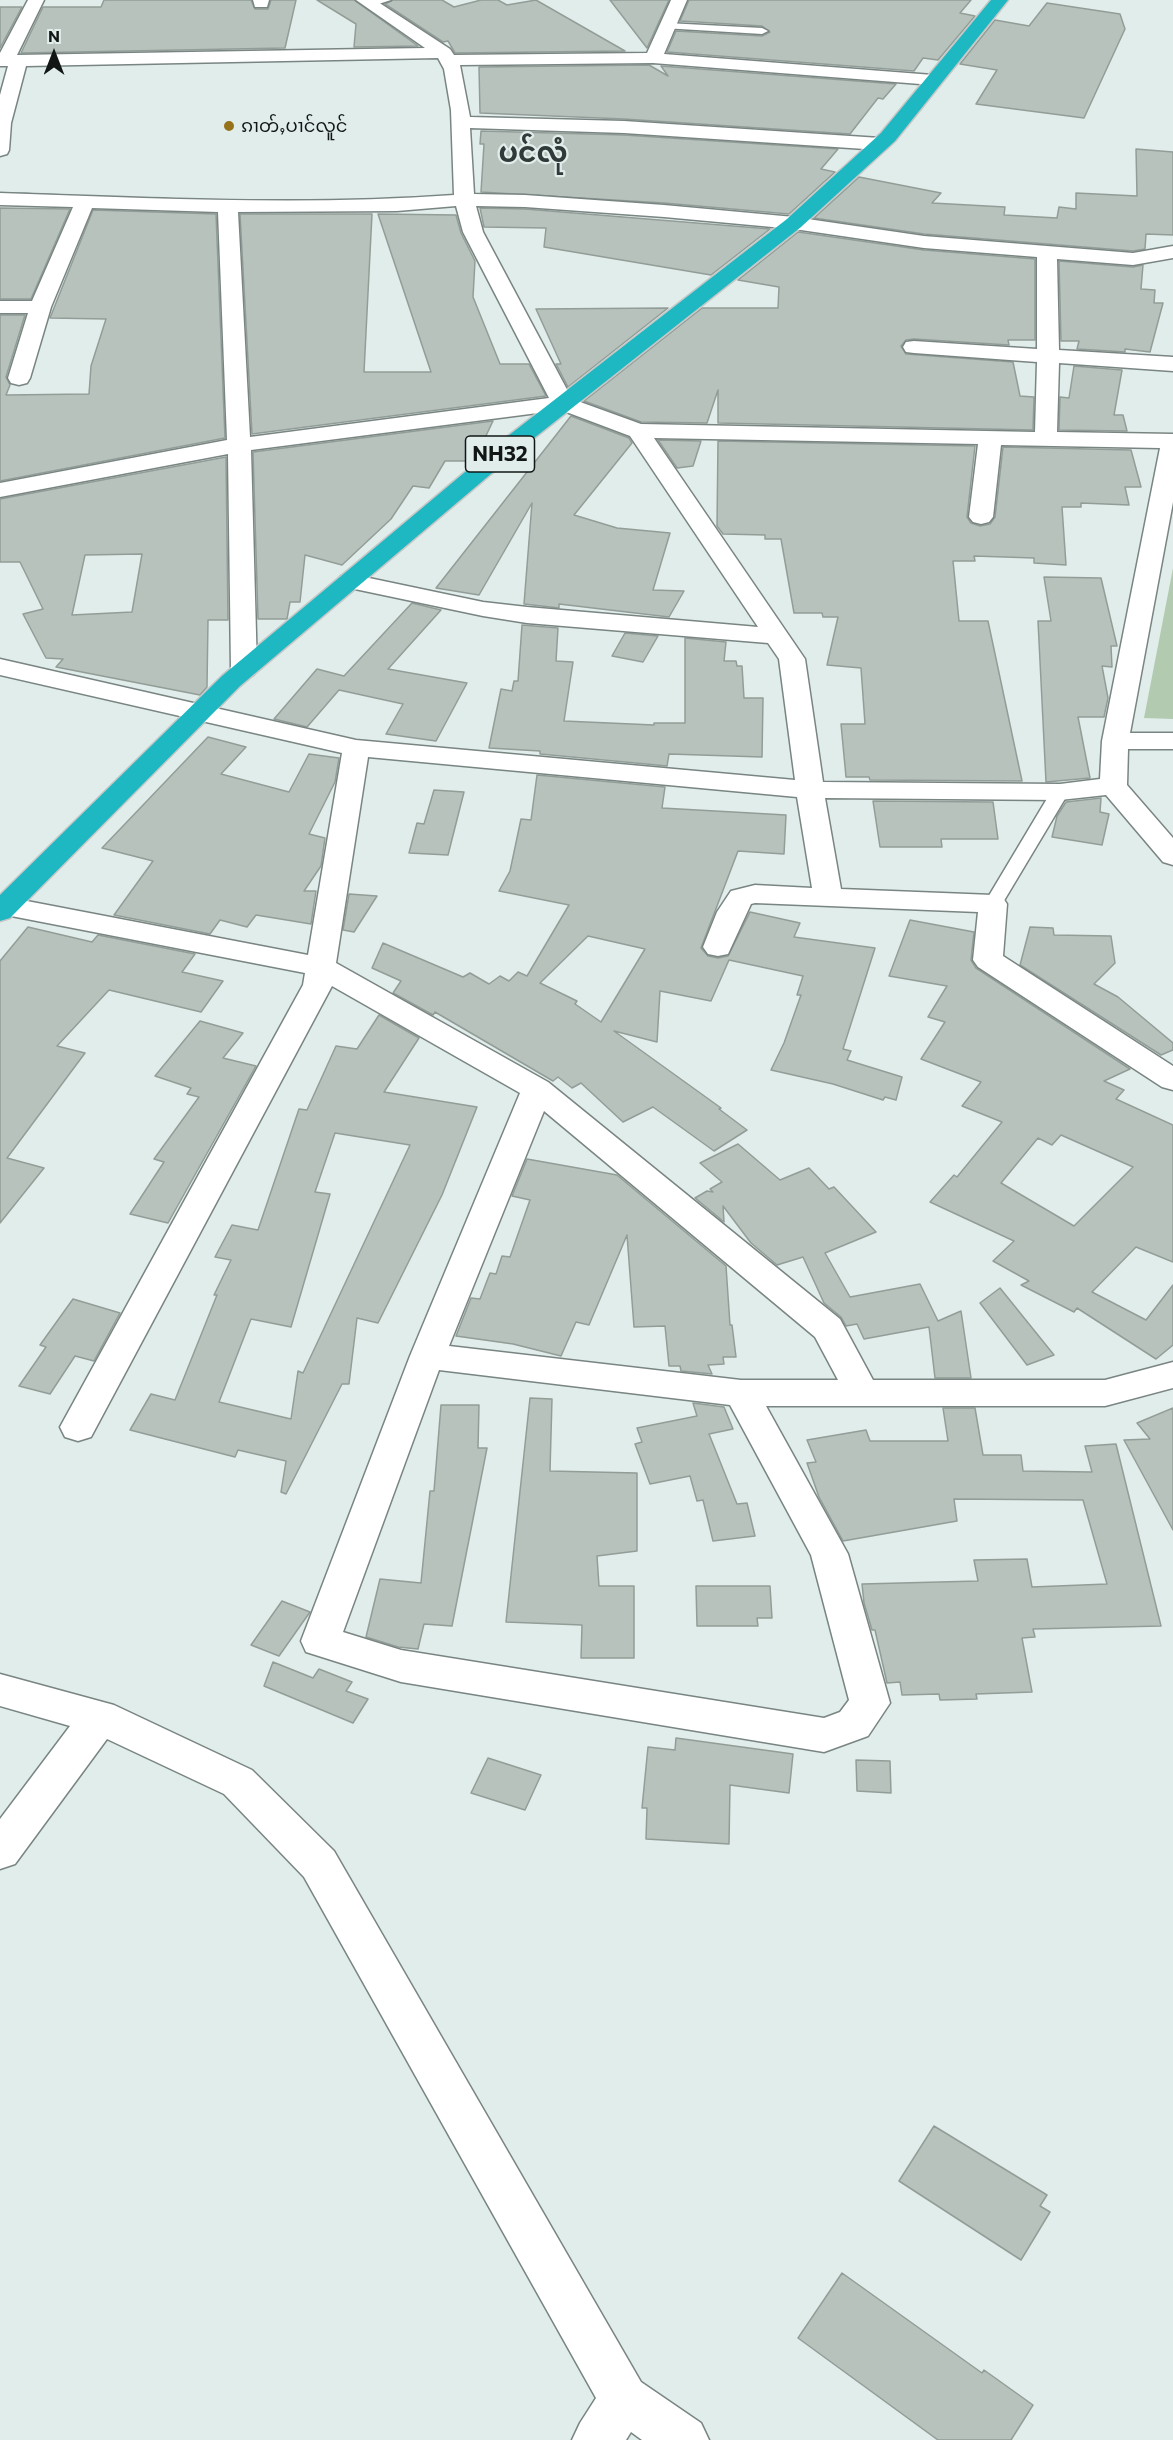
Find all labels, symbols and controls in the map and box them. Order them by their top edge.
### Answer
north arrow [24,24,84,84]
text: N [48,26,60,45]
place label: ၵၢတ်ႇပၢင်လူင် [241,115,347,137]
marker: ၵၢတ်ႇပၢင်လူင် [222,119,236,133]
district label: ပင်လုံ [498,136,568,170]
road number: NH32 [466,436,534,472]

